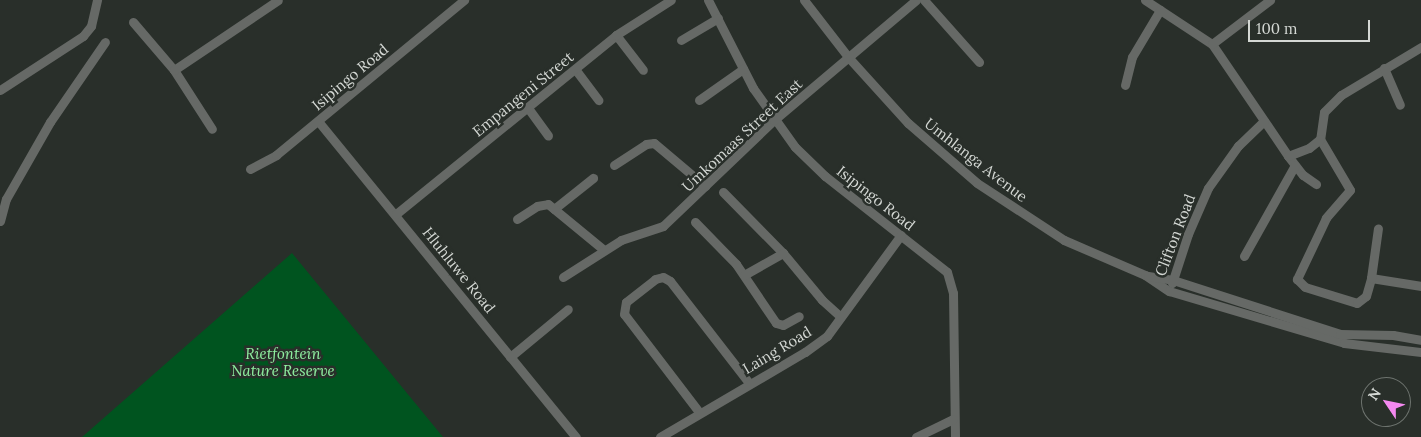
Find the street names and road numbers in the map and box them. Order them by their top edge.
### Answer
street label: Isipingo Road [308,40,392,114]
street label: Empangeni Street [469,48,577,140]
street label: Umkomaas Street East [678,75,806,195]
street label: Umhlanga Avenue [921,114,1031,206]
street label: Isipingo Road [833,162,919,234]
street label: Clifton Road [1151,191,1199,279]
street label: Hluhluwe Road [419,223,499,317]
street label: Laing Road [739,322,815,378]

